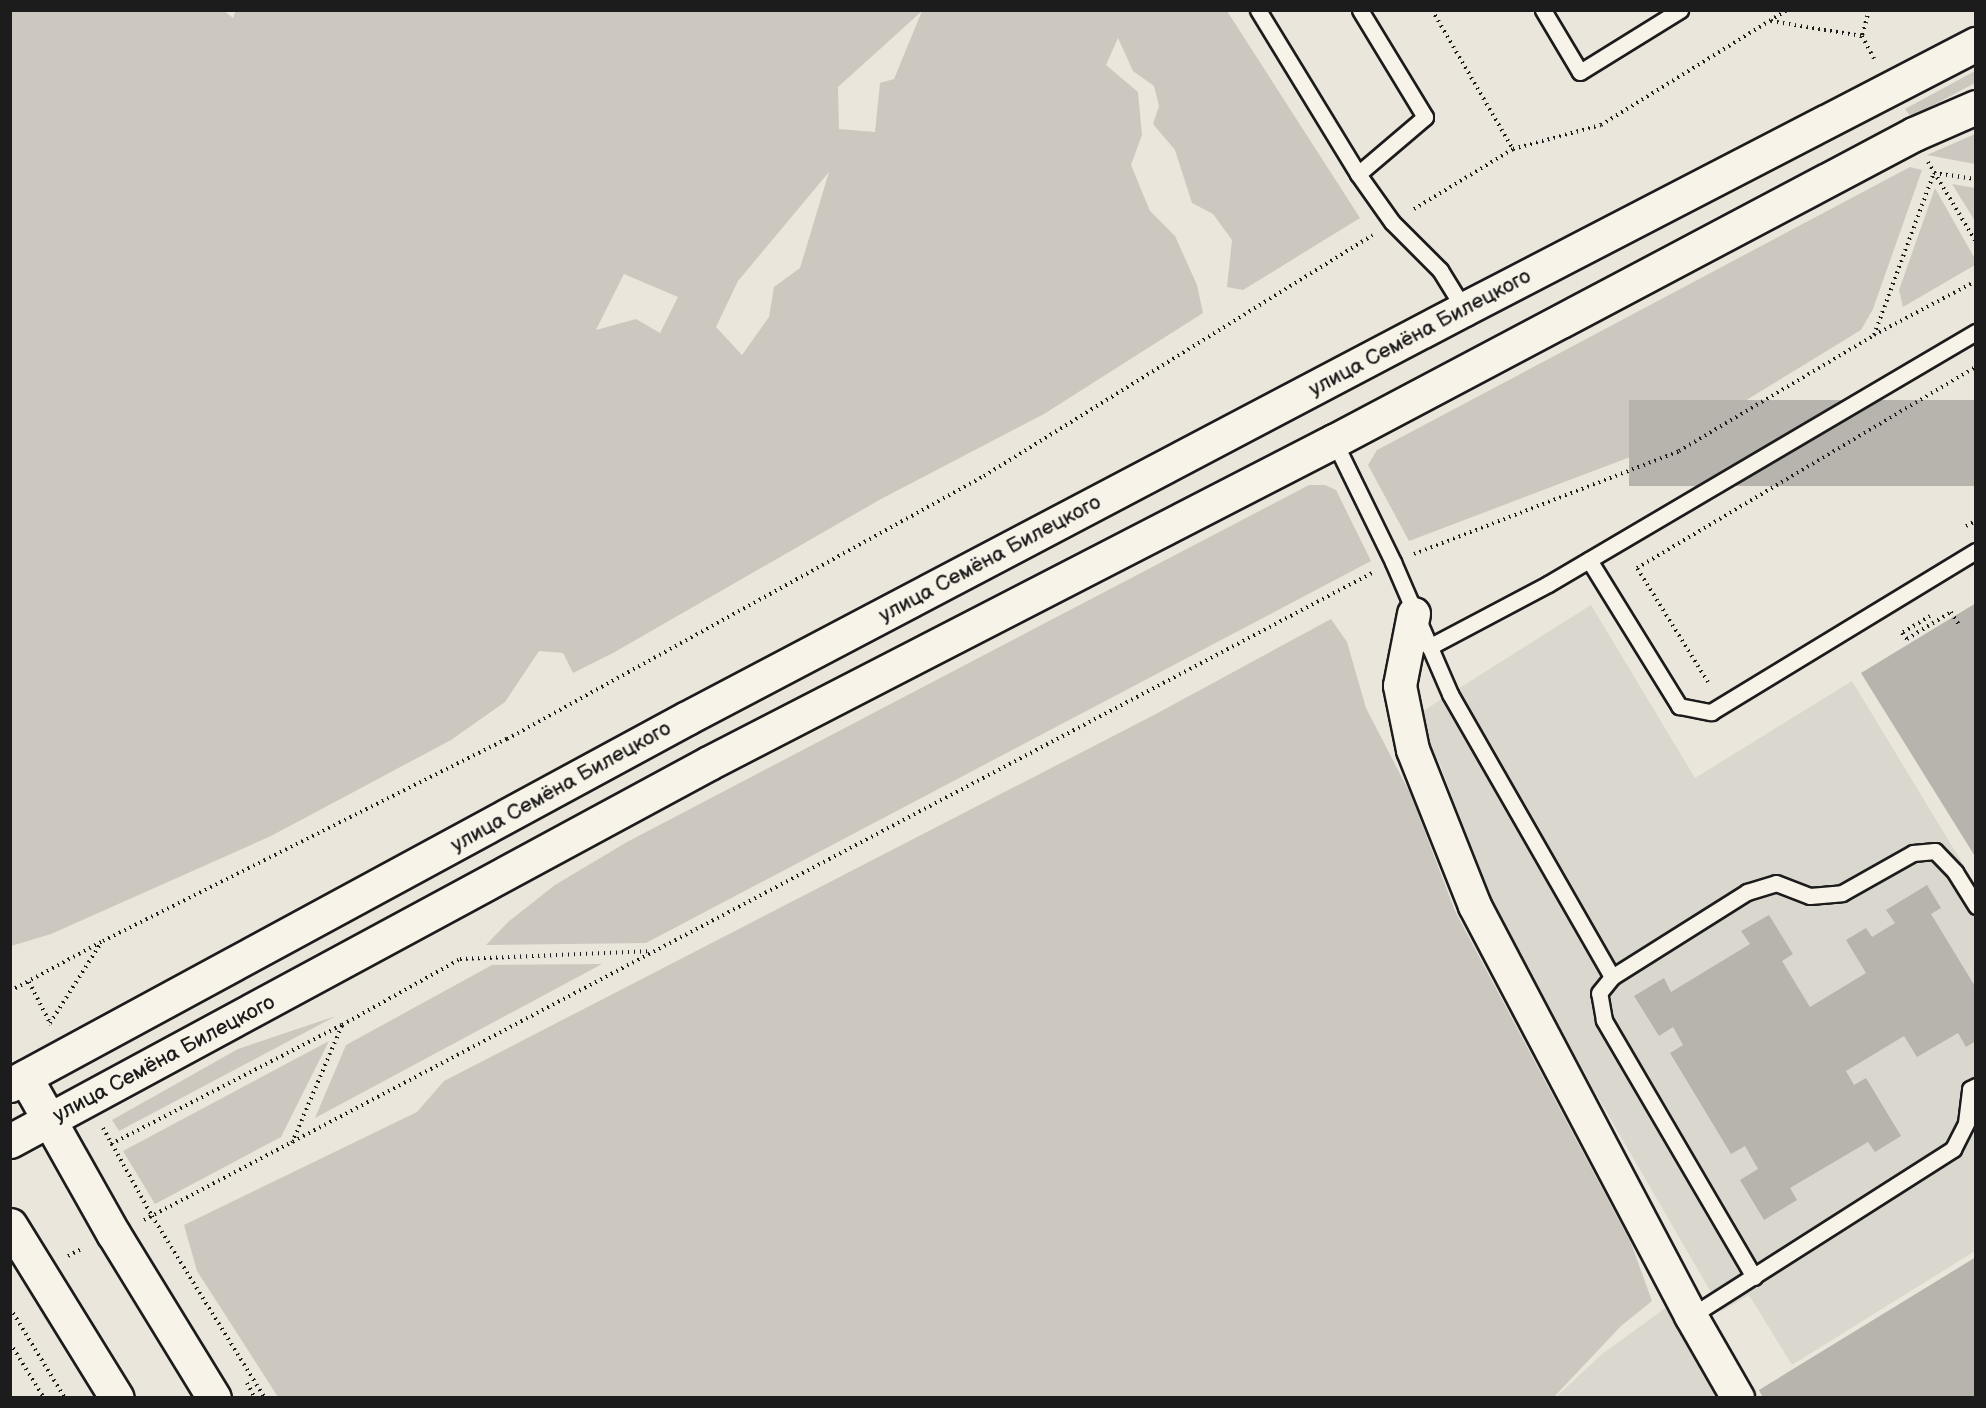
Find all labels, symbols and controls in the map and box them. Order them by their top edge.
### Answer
street label: улица Семёна Билецкого [1305,264,1535,402]
street label: улица Семёна Билецкого [875,490,1105,628]
street label: улица Семёна Билецкого [447,716,675,858]
street label: улица Семёна Билецкого [49,990,279,1128]

